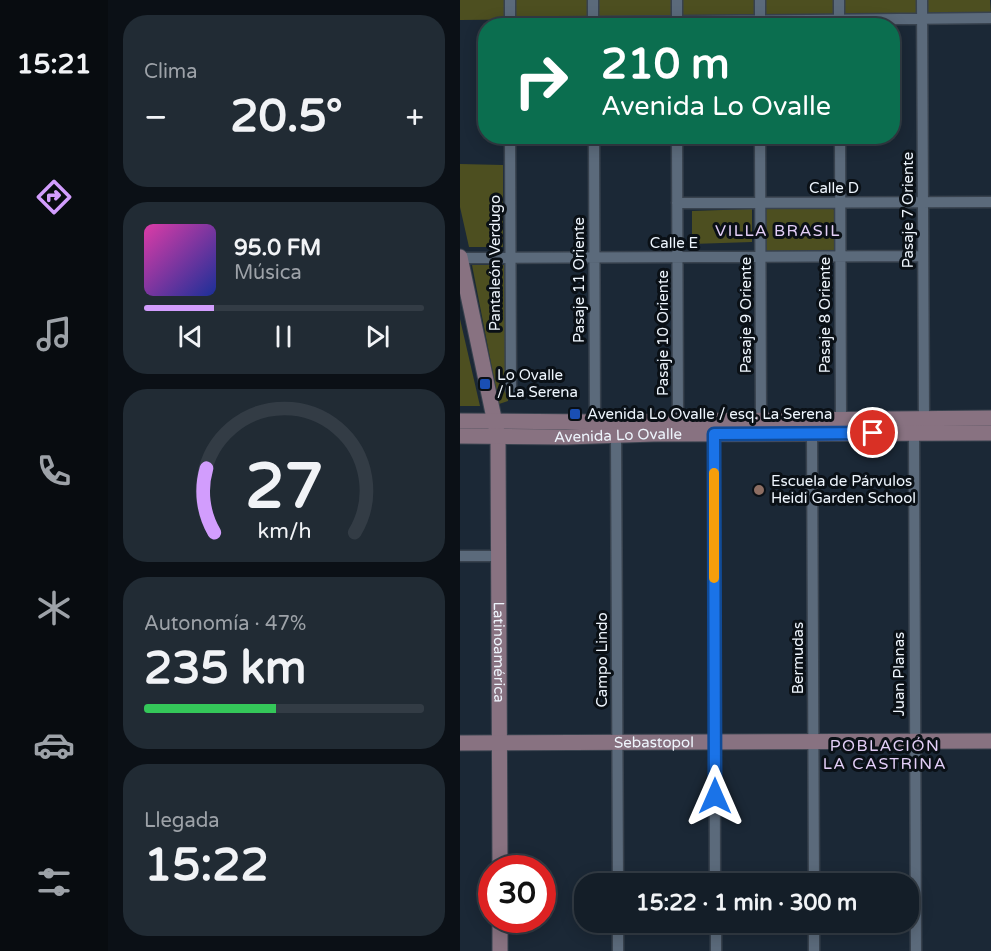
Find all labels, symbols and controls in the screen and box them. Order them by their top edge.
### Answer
text: 210 m [601,39,730,90]
icon: right [502,42,580,120]
text: 15:21 [17,48,91,81]
text: Clima [144,60,197,84]
text: 20.5° [230,90,343,144]
text: Avenida Lo Ovalle [601,90,831,123]
text: − [144,98,168,137]
text: + [405,98,424,137]
street label: Pasaje 7 Oriente [899,152,917,268]
icon: directions [33,176,75,218]
street label: Calle D [809,179,859,197]
street label: Pantaleón Verdugo [486,195,504,331]
street label: Pasaje 11 Oriente [570,217,588,343]
district label: VILLA BRASIL [715,221,841,241]
street label: Calle E [650,234,698,252]
text: 95.0 FM [234,235,321,261]
street label: Pasaje 9 Oriente [737,257,755,373]
street label: Pasaje 8 Oriente [816,257,834,373]
text: Música [234,261,302,285]
street label: Pasaje 10 Oriente [654,270,672,396]
icon: music [33,313,75,355]
icon: previous [174,320,207,353]
icon: pause [267,320,300,353]
icon: next [361,320,394,353]
place label: Lo Ovalle / La Serena [497,366,578,401]
marker: Lo Ovalle / La Serena [478,377,492,391]
place label: Avenida Lo Ovalle / esq. La Serena [587,405,832,423]
marker: Avenida Lo Ovalle / esq. La Serena [568,407,582,421]
pin [847,407,898,458]
icon: arrive [856,416,889,449]
street label: Avenida Lo Ovalle [554,425,682,446]
icon: phone [33,450,75,492]
text: 27 [245,450,323,525]
place label: Escuela de Párvulos Heidi Garden School [771,472,916,507]
marker: Escuela de Párvulos Heidi Garden School [752,483,766,497]
text: km/h [257,518,311,544]
icon: climate [33,587,75,629]
street label: Latinoamérica [490,601,508,703]
text: Autonomía · 47% [144,612,306,636]
street label: Campo Lindo [593,612,611,708]
street label: Bermudas [789,622,807,694]
street label: Juan Planas [890,632,908,716]
text: 235 km [144,642,306,696]
icon: car [33,724,75,766]
street label: Sebastopol [614,733,694,751]
district label: POBLACIÓN LA CASTRINA [823,736,947,774]
position arrow [683,764,747,828]
text: Llegada [144,809,220,833]
text: 15:22 [144,839,269,893]
speed limit sign: 30 [478,855,556,933]
icon: filters [33,861,75,903]
text: 15:22 · 1 min · 300 m [636,890,857,916]

